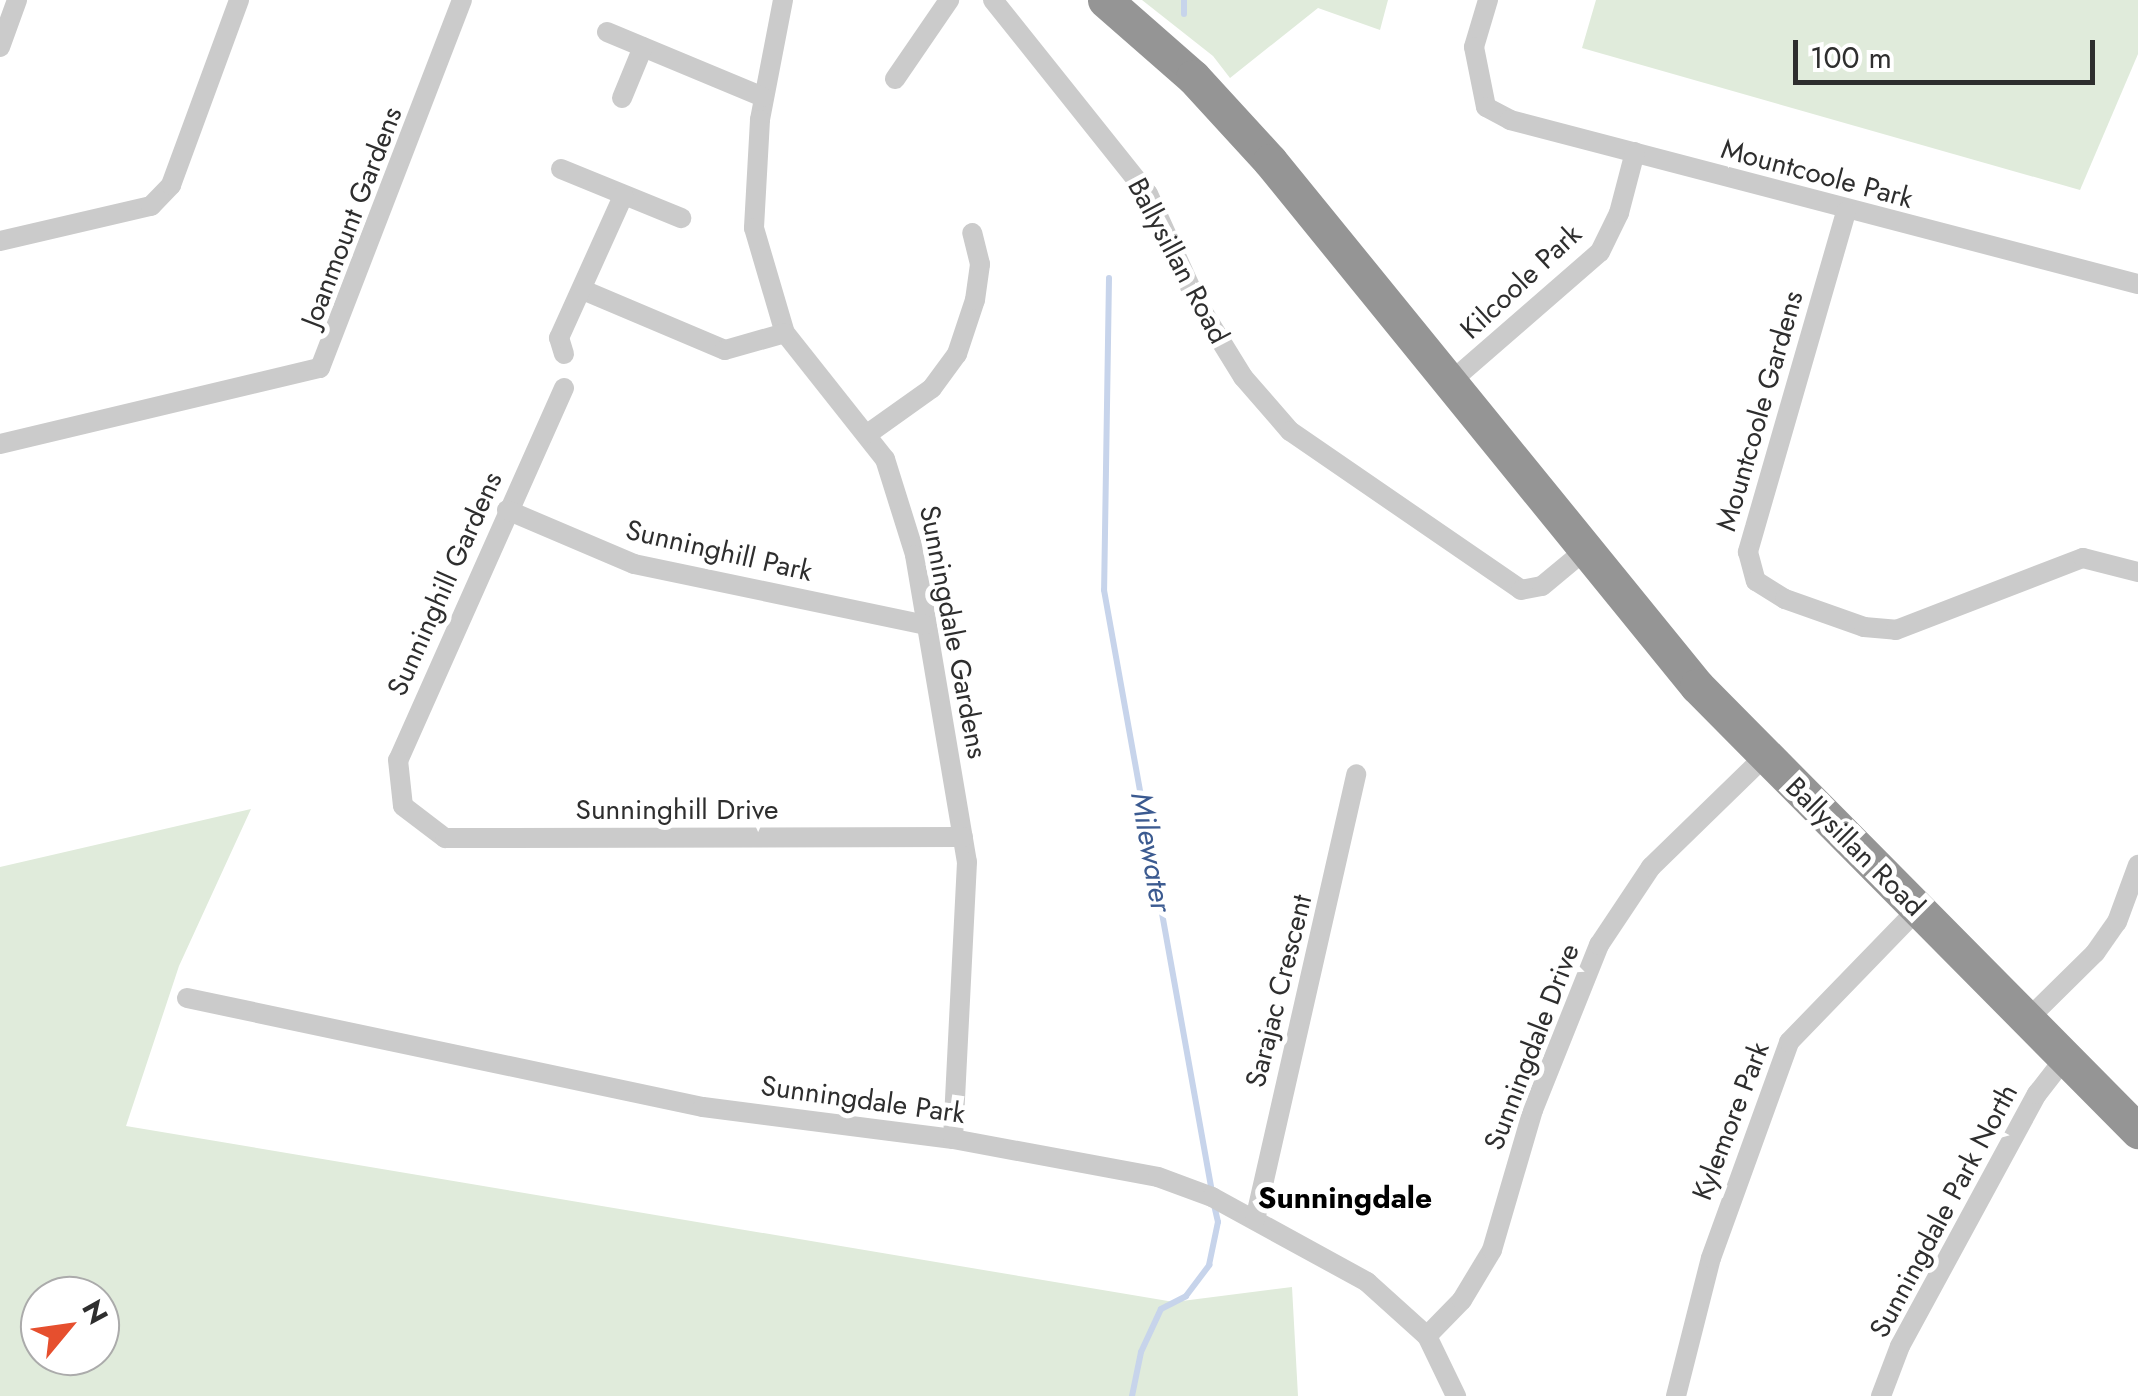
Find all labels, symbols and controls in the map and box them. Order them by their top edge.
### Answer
scale bar [1798,20,2100,82]
text: 100 m [1810,36,1892,79]
street label: Joanmount Gardens [295,102,409,332]
street label: Mountcoole Park [1717,132,1917,216]
street label: Ballysillan Road [1120,172,1236,350]
street label: Kilcoole Park [1454,218,1588,346]
street label: Mountcoole Gardens [1710,287,1810,535]
street label: Sunninghill Gardens [380,467,510,701]
street label: Sunningdale Gardens [912,503,994,761]
street label: Sunninghill Park [622,513,816,589]
street label: Ballysillan Road [1779,771,1931,923]
water label: Milewater [1123,789,1179,915]
street label: Sunninghill Drive [576,793,778,827]
street label: Sarajac Crescent [1239,891,1319,1091]
street label: Sunningdale Drive [1477,939,1587,1155]
street label: Kylemore Park [1685,1037,1777,1205]
street label: Sunningdale Park [759,1069,967,1131]
street label: Sunningdale Park North [1863,1078,2025,1344]
district label: Sunningdale [1258,1180,1432,1216]
north arrow [20,1276,120,1376]
text: N [72,1293,118,1332]

